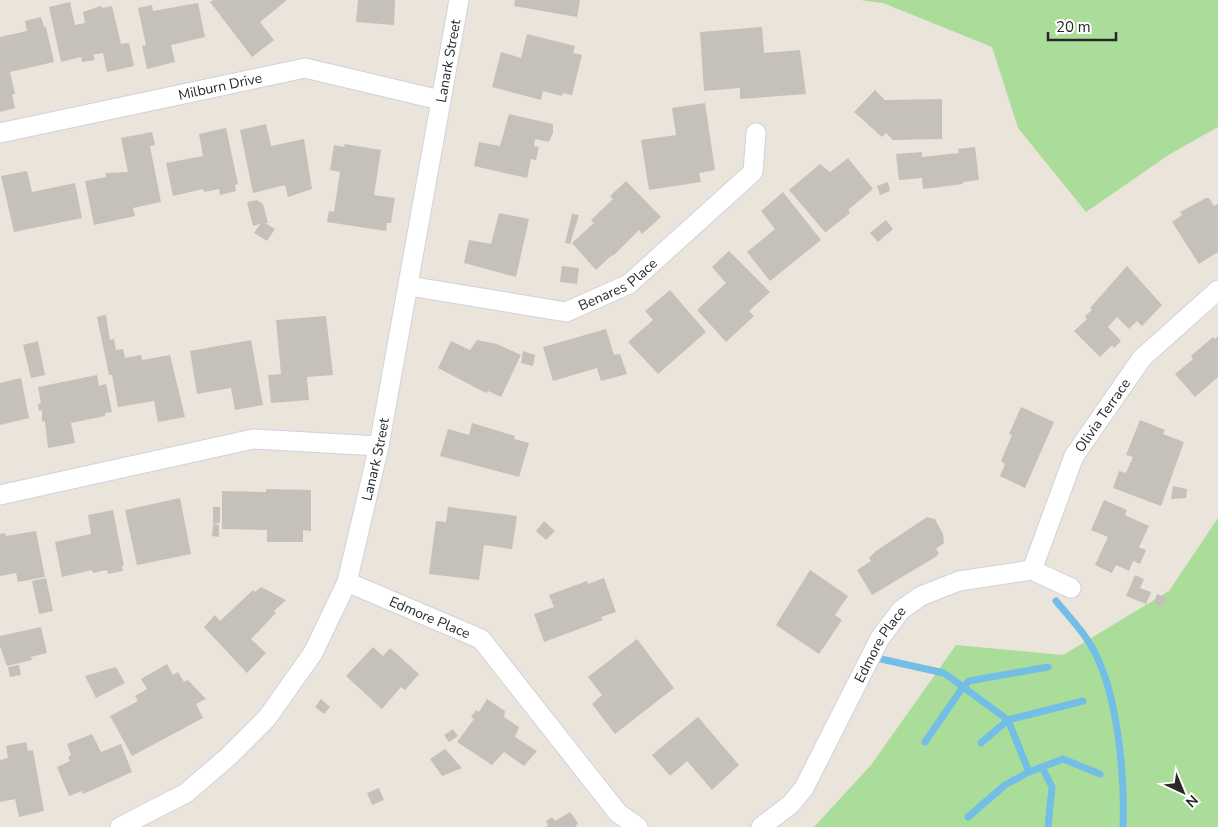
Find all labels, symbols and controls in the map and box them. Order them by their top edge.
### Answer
scale bar [1048,10,1116,42]
text: 20 m [1056,17,1091,37]
street label: Lanark Street [432,18,465,104]
street label: Milburn Drive [177,68,264,105]
street label: Benares Place [575,254,661,315]
street label: Olivia Terrace [1070,375,1135,456]
street label: Lanark Street [357,416,394,503]
street label: Edmore Place [386,592,473,643]
street label: Edmore Place [850,603,911,686]
north arrow [1158,767,1208,817]
text: N [1181,791,1202,811]

